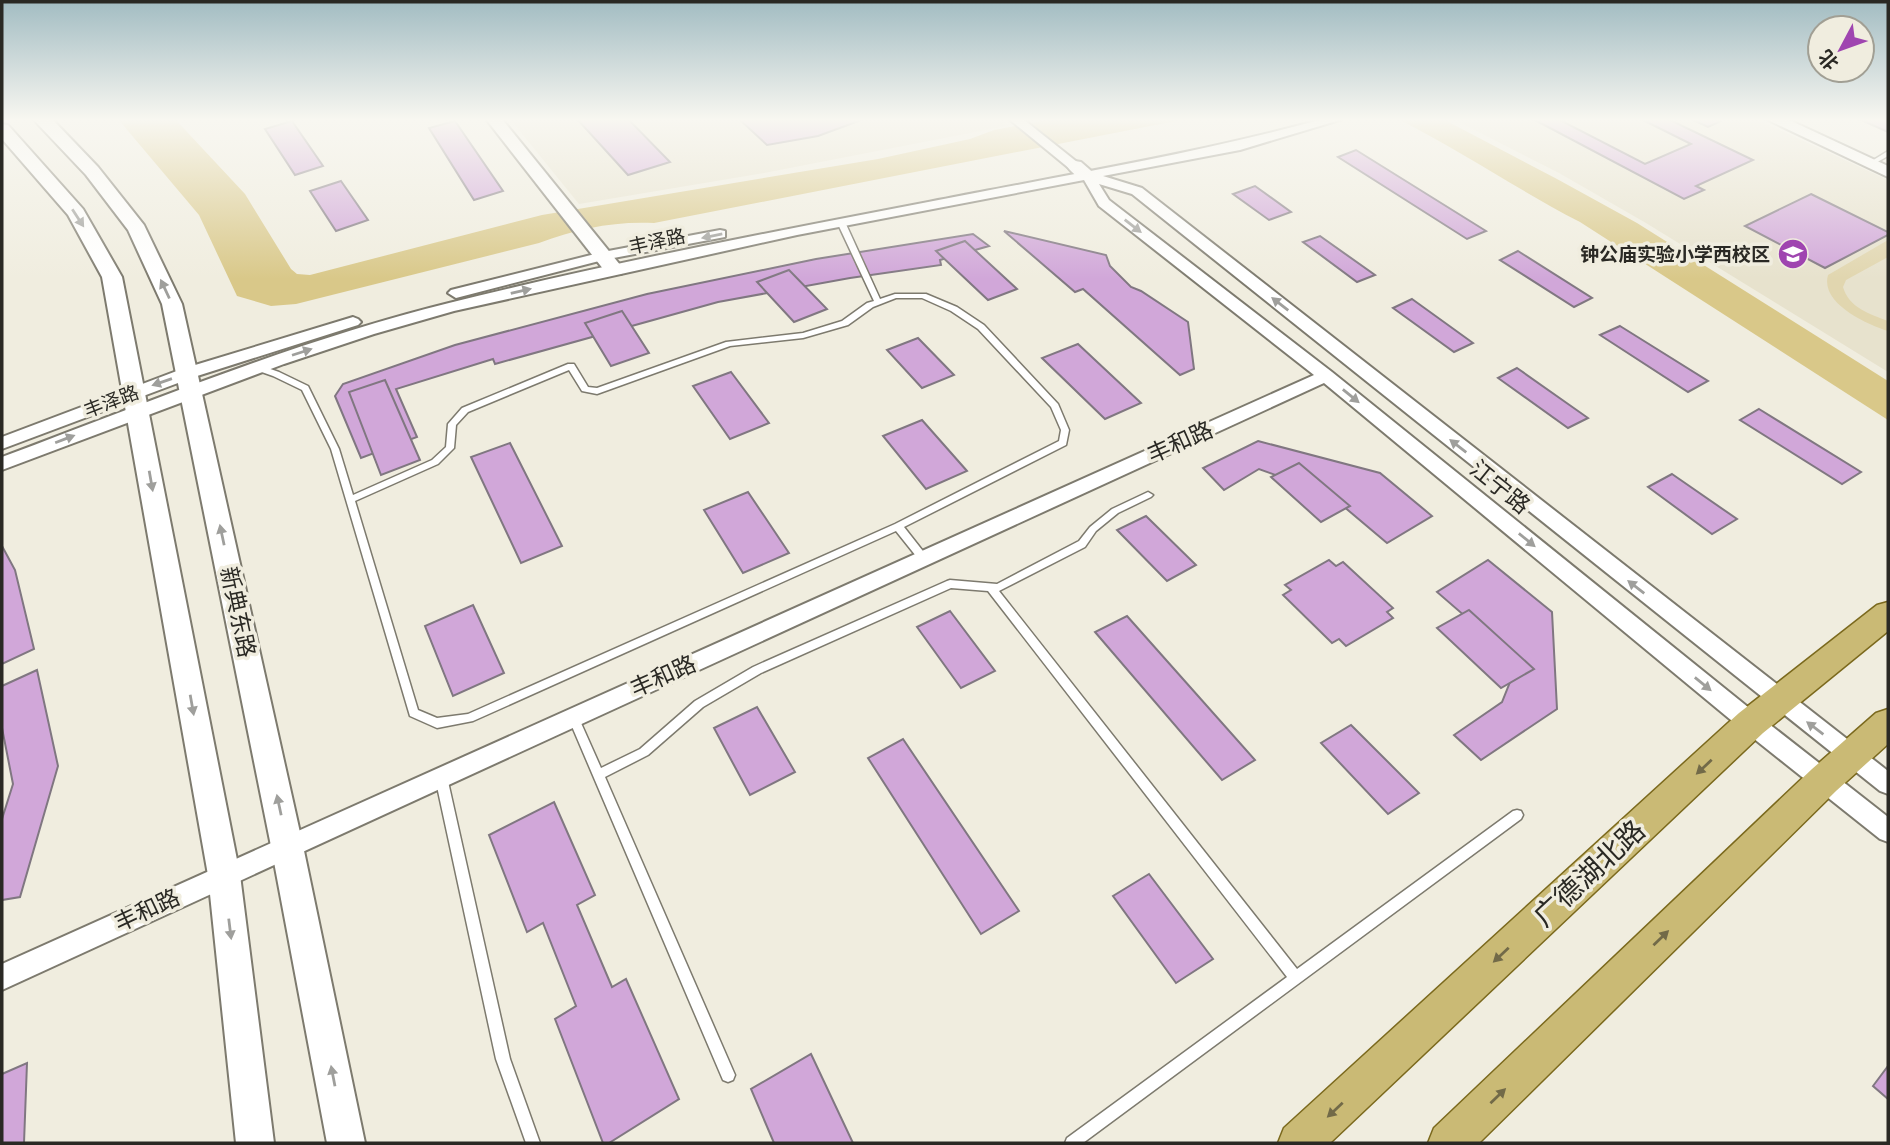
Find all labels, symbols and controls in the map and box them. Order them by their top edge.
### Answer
north arrow [1806,14,1876,84]
text: 北 [1812,44,1844,76]
one-way arrow [71,209,85,227]
one-way arrow [1124,218,1142,232]
street label: 丰泽路 [626,222,688,260]
one-way arrow [701,230,723,241]
school or university icon: 钟公庙实验小学西校区 [1776,237,1810,271]
place label: 钟公庙实验小学西校区 [1580,241,1770,267]
one-way arrow [159,279,170,300]
one-way arrow [510,285,532,296]
one-way arrow [1271,297,1289,312]
one-way arrow [291,346,312,357]
one-way arrow [151,377,172,388]
street label: 丰泽路 [80,379,142,423]
one-way arrow [1342,388,1359,403]
street label: 丰和路 [1142,413,1218,471]
one-way arrow [55,433,76,444]
one-way arrow [1449,438,1467,453]
street label: 江宁路 [1463,453,1537,521]
one-way arrow [146,470,157,492]
one-way arrow [216,524,227,546]
one-way arrow [1518,532,1535,547]
street label: 新典东路 [213,564,263,660]
one-way arrow [1627,581,1645,595]
street label: 丰和路 [625,647,701,705]
one-way arrow [1694,676,1711,691]
one-way arrow [187,694,198,716]
one-way arrow [1806,720,1824,735]
one-way arrow [1696,758,1713,774]
one-way arrow [273,794,284,816]
street label: 广德湖北路 [1525,811,1653,935]
street label: 丰和路 [109,881,185,939]
one-way arrow [225,919,236,941]
one-way arrow [1652,930,1669,946]
one-way arrow [1492,947,1510,963]
one-way arrow [327,1065,338,1087]
one-way arrow [1489,1088,1506,1104]
one-way arrow [1326,1102,1344,1118]

